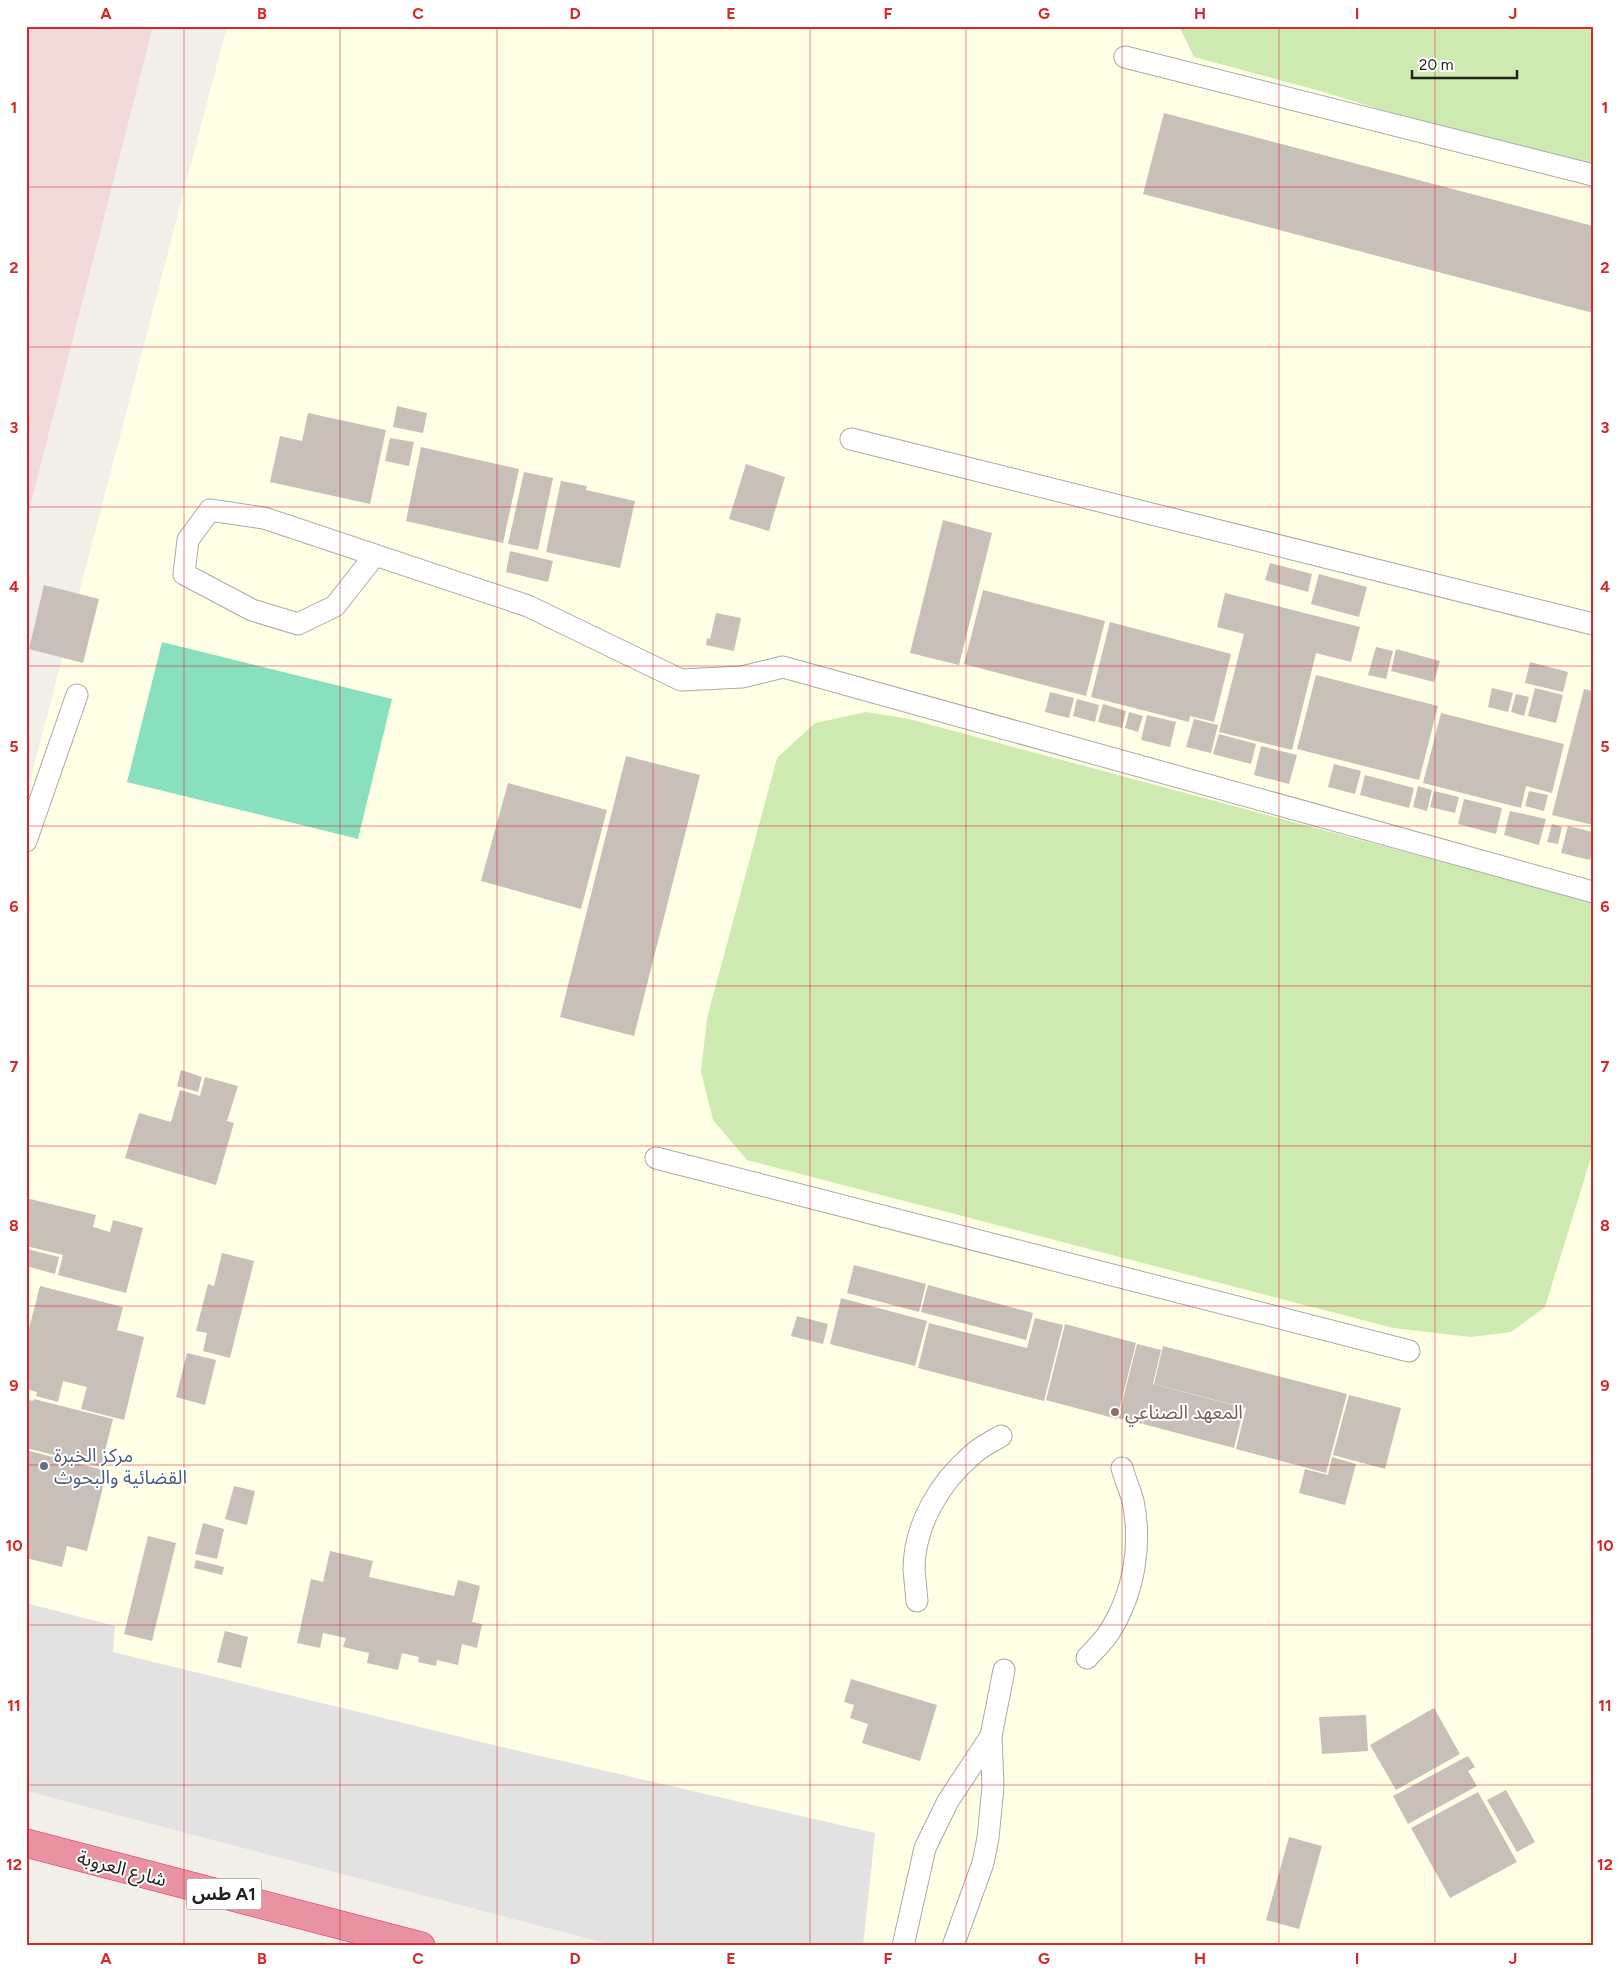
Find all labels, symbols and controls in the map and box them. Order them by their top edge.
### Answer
text: A [100,4,112,23]
text: B [257,4,267,23]
text: C [412,4,424,23]
text: D [569,4,581,23]
text: E [726,4,736,23]
text: F [884,4,893,23]
text: G [1038,4,1050,23]
text: H [1194,4,1206,23]
text: I [1355,4,1359,23]
text: J [1509,4,1517,23]
scale bar [1412,48,1516,80]
text: 20 m [1419,56,1453,74]
text: 1 [11,98,17,117]
text: 1 [1602,98,1608,117]
text: 2 [9,258,19,277]
text: 2 [1600,258,1610,277]
text: 3 [10,418,19,437]
text: 3 [1601,418,1610,437]
text: 4 [9,577,19,596]
text: 4 [1600,577,1610,596]
text: 5 [9,737,19,756]
text: 5 [1600,737,1610,756]
text: 6 [9,897,19,916]
text: 6 [1600,897,1610,916]
text: 7 [10,1057,19,1076]
text: 7 [1601,1057,1610,1076]
text: 8 [9,1216,19,1235]
text: 8 [1600,1216,1610,1235]
text: 9 [9,1376,19,1395]
text: 9 [1600,1376,1610,1395]
place label: المعهد الصناعي [1125,1401,1243,1427]
marker: المعهد الصناعي [1109,1406,1121,1418]
place label: مركز الخبرة القضائية والبحوث [54,1444,187,1489]
marker: مركز الخبرة القضائية والبحوث [38,1460,50,1472]
text: 10 [5,1536,23,1555]
text: 10 [1596,1536,1614,1555]
text: 11 [7,1696,21,1715]
text: 11 [1598,1696,1612,1715]
street label: شارع العروبة [74,1846,169,1893]
text: 12 [6,1855,22,1874]
text: 12 [1597,1855,1613,1874]
road number: طس A1 [186,1878,262,1910]
text: A [100,1949,112,1968]
text: B [257,1949,267,1968]
text: C [412,1949,424,1968]
text: D [569,1949,581,1968]
text: E [726,1949,736,1968]
text: F [884,1949,893,1968]
text: G [1038,1949,1050,1968]
text: H [1194,1949,1206,1968]
text: I [1355,1949,1359,1968]
text: J [1509,1949,1517,1968]

